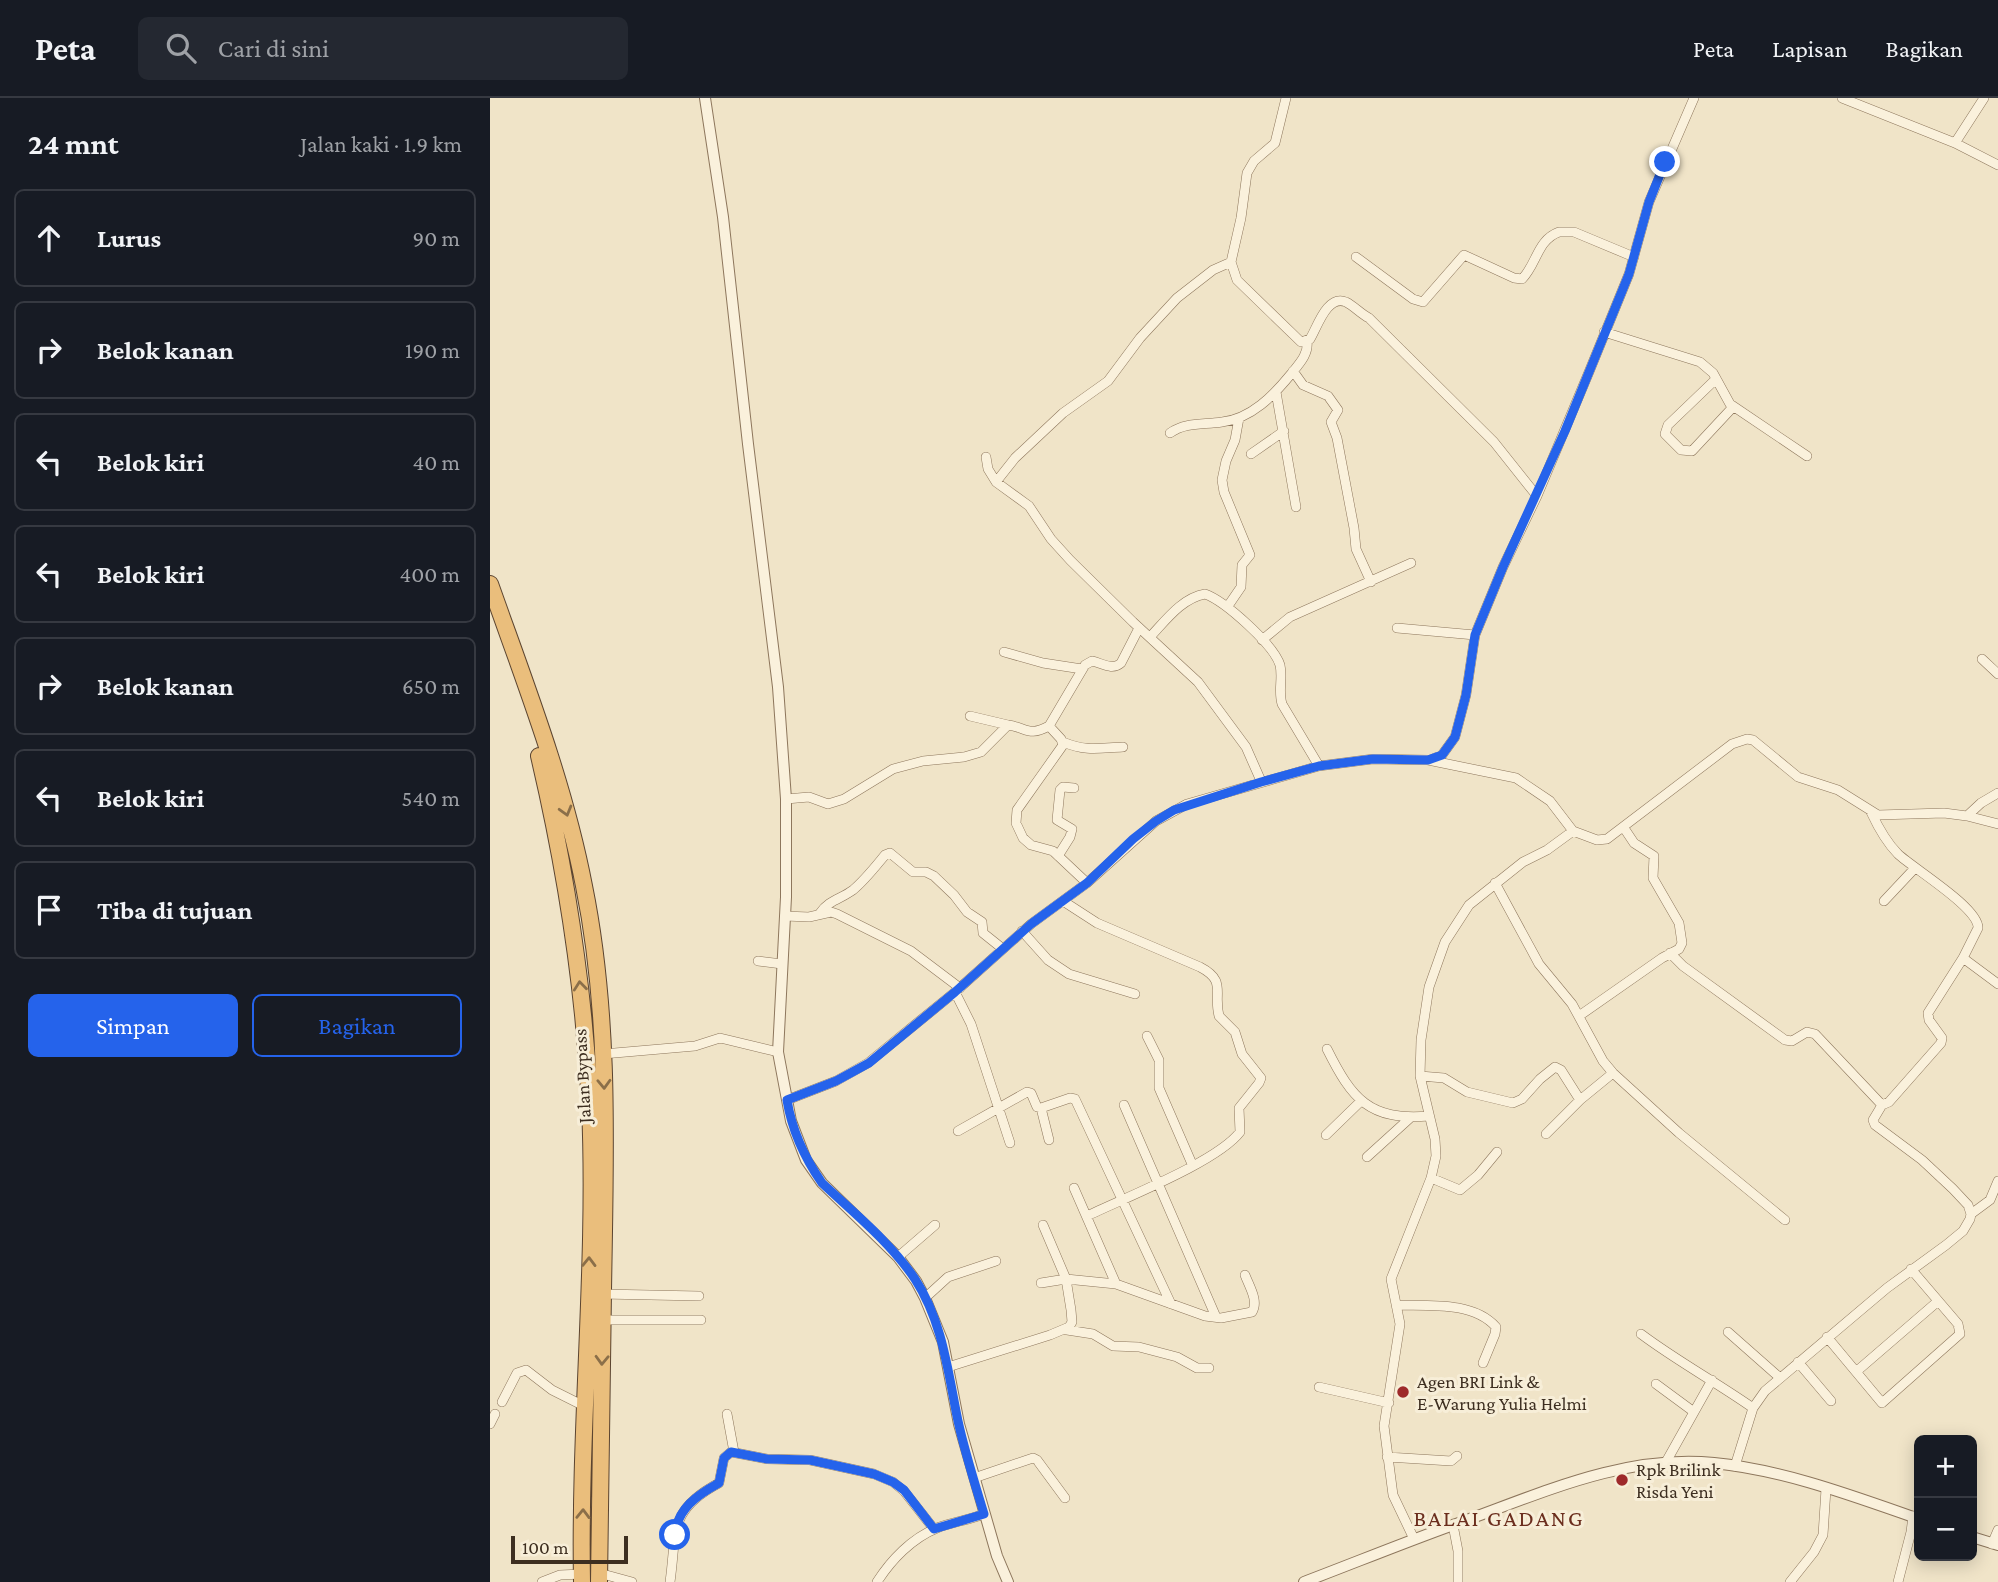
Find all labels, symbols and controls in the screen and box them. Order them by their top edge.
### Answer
search box [138,17,628,80]
icon: search [162,29,200,67]
text: Peta [35,30,96,67]
text: Cari di sini [218,34,329,63]
text: Peta [1693,35,1734,62]
text: Lapisan [1772,35,1848,62]
text: Bagikan [1886,35,1963,62]
text: 24 mnt [28,127,119,160]
text: Jalan kaki · 1.9 km [300,131,462,157]
route end [1649,146,1680,177]
icon: ahead [30,219,68,257]
text: Lurus [97,224,161,253]
text: 90 m [413,225,460,251]
icon: right [30,331,68,369]
text: Belok kanan [97,336,234,365]
text: 190 m [405,337,460,363]
icon: left [30,443,68,481]
text: Belok kiri [97,448,204,477]
text: 40 m [412,449,460,475]
icon: left [30,555,68,593]
text: Belok kiri [97,560,204,589]
text: 400 m [399,561,460,587]
icon: right [30,667,68,705]
text: Belok kanan [97,672,234,701]
text: 650 m [402,673,460,699]
icon: left [30,779,68,817]
text: Belok kiri [97,784,204,813]
text: 540 m [402,785,460,811]
one-way arrow [558,804,573,816]
icon: arrive [30,891,68,929]
text: Tiba di tujuan [97,896,252,925]
one-way arrow [573,980,588,991]
button: Simpan [28,994,238,1057]
button: Bagikan [252,994,462,1057]
street label: Jalan Bypass [569,1028,595,1126]
one-way arrow [596,1079,611,1090]
one-way arrow [581,1256,597,1267]
one-way arrow [594,1355,609,1366]
place label: Agen BRI Link & E-Warung Yulia Helmi [1417,1371,1587,1414]
marker: Agen BRI Link & E-Warung Yulia Helmi [1395,1384,1411,1400]
map controls [1914,1435,1977,1561]
button: + [1914,1435,1977,1498]
place label: Rpk Brilink Risda Yeni [1636,1459,1721,1502]
marker: Rpk Brilink Risda Yeni [1614,1472,1630,1488]
button: − [1914,1498,1977,1561]
district label: BALAI GADANG [1414,1505,1584,1531]
one-way arrow [575,1508,591,1519]
route start [659,1519,690,1550]
scale bar [511,1533,628,1565]
text: 100 m [522,1537,569,1558]

